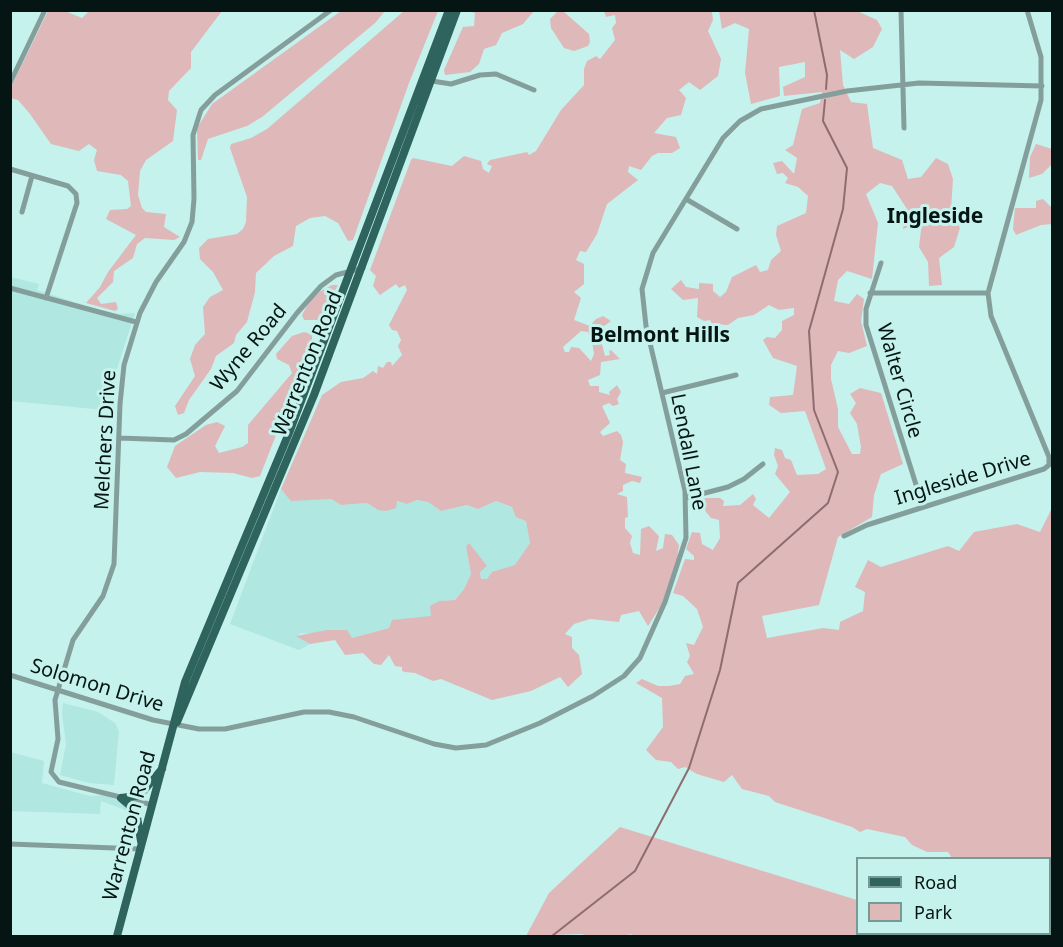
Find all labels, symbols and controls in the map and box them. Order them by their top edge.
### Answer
district label: Ingleside [887,204,983,230]
street label: Warrenton Road [268,288,348,440]
street label: Wyne Road [206,300,292,396]
street label: Walter Circle [871,321,927,441]
district label: Belmont Hills [590,323,730,349]
street label: Melchers Drive [90,369,122,511]
street label: Lendall Lane [665,392,711,512]
street label: Ingleside Drive [892,447,1034,511]
street label: Solomon Drive [27,654,167,718]
street label: Warrenton Road [98,748,162,904]
legend [856,857,1051,935]
text: Road [914,870,957,894]
text: Park [914,900,952,924]

